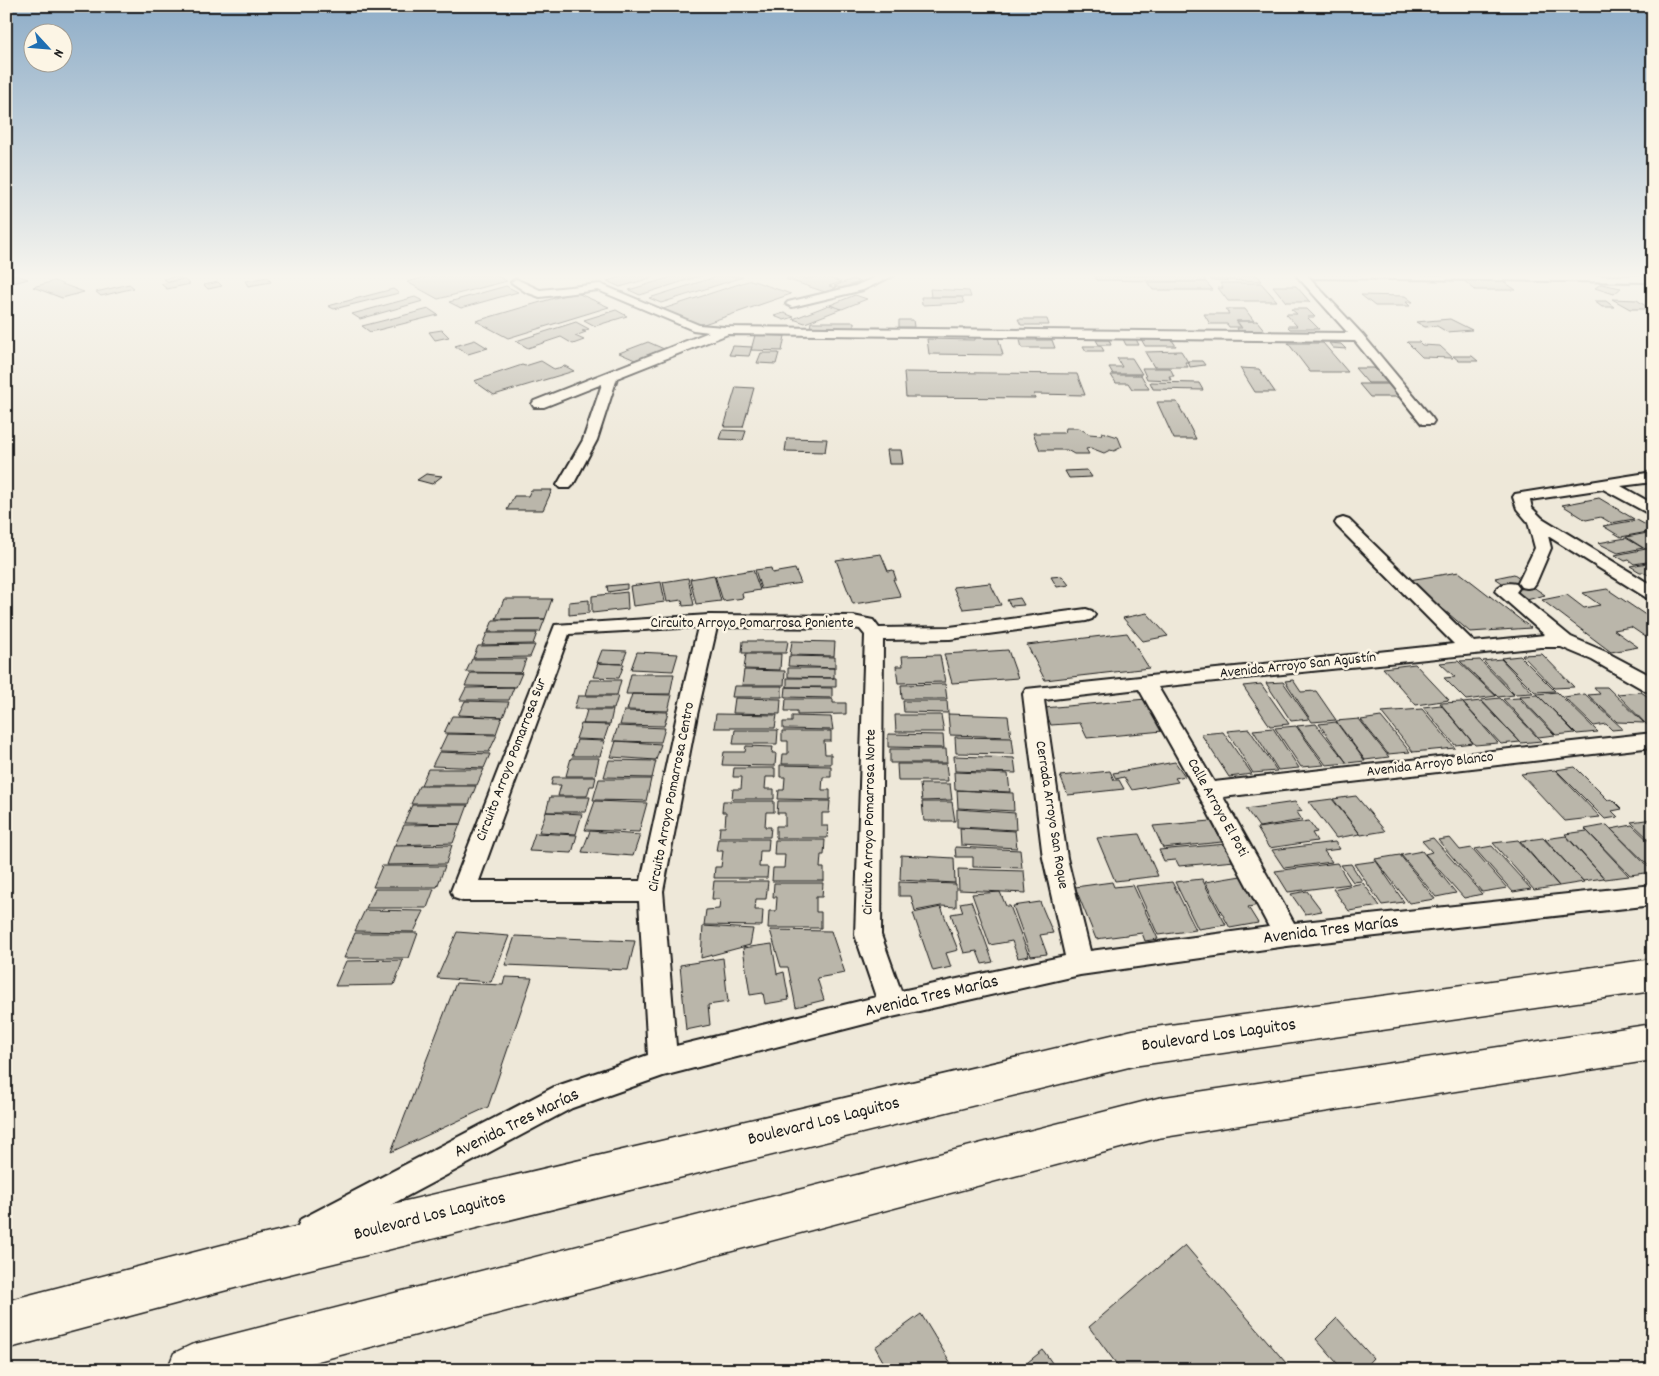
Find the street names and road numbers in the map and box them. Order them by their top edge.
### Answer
street label: Circuito Arroyo Pomarrosa Poniente [650,613,854,635]
street label: Avenida Arroyo San Agustín [1219,647,1377,685]
street label: Circuito Arroyo Pomarrosa Sur [471,675,553,845]
street label: Circuito Arroyo Pomarrosa Centro [643,700,701,894]
street label: Circuito Arroyo Pomarrosa Norte [857,728,883,915]
street label: Cerrada Arroyo San Roque [1028,739,1074,891]
street label: Avenida Arroyo Blanco [1365,746,1495,784]
street label: Calle Arroyo El Poti [1181,755,1253,861]
street label: Avenida Tres Marías [1262,910,1400,952]
street label: Avenida Tres Marías [863,969,1001,1025]
street label: Boulevard Los Laguitos [1140,1013,1298,1059]
street label: Avenida Tres Marías [450,1083,584,1165]
street label: Boulevard Los Laguitos [745,1091,903,1153]
street label: Boulevard Los Laguitos [351,1186,509,1248]

